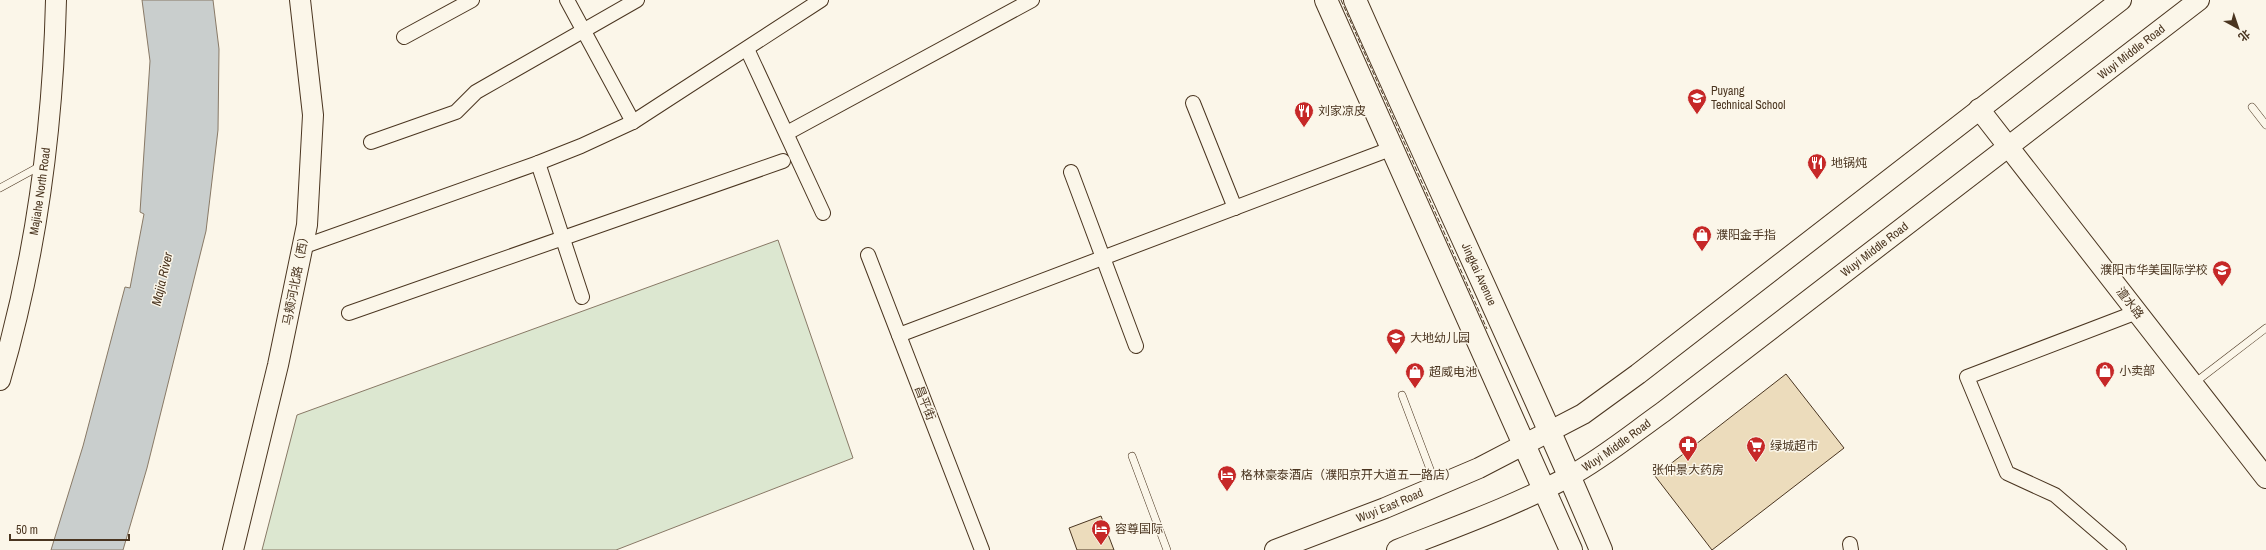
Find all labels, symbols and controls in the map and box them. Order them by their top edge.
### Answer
north arrow [2218,8,2258,48]
street label: Wuyi Middle Road [2094,21,2168,83]
text: 北 [2236,27,2253,45]
place label: Puyang Technical School [1711,83,1785,113]
school or university icon: Puyang Technical School [1686,87,1708,115]
restaurant icon: 刘家凉皮 [1293,100,1315,128]
place label: 刘家凉皮 [1318,103,1366,119]
street label: Majiahe North Road [26,147,54,236]
restaurant icon: 地锅炖 [1806,152,1828,180]
place label: 地锅炖 [1831,155,1867,171]
street label: Wuyi Middle Road [1838,218,1911,280]
shop icon: 濮阳金手指 [1691,224,1713,252]
place label: 濮阳金手指 [1716,227,1776,243]
street label: 马颊河北路（西） [279,229,313,327]
street label: Jingkai Avenue [1458,240,1500,308]
water label: Majia River [148,250,177,307]
school or university icon: 濮阳市华美国际学校 [2211,259,2233,287]
place label: 濮阳市华美国际学校 [2100,262,2208,278]
street label: 澶水路 [2113,284,2147,322]
school or university icon: 大地幼儿园 [1385,327,1407,355]
place label: 大地幼儿园 [1410,330,1470,346]
shop icon: 小卖部 [2094,360,2116,388]
shop icon: 超威电池 [1404,361,1426,389]
place label: 小卖部 [2119,363,2155,379]
place label: 超威电池 [1429,364,1477,380]
street label: 昌平街 [911,383,939,423]
street label: Wuyi Middle Road [1579,415,1654,475]
pharmacy icon: 张仲景大药房 [1677,434,1699,462]
supermarket icon: 绿城超市 [1745,435,1767,463]
place label: 绿城超市 [1770,438,1818,454]
place label: 张仲景大药房 [1652,462,1724,478]
hotel icon: 格林豪泰酒店（濮阳京开大道五一路店） [1216,464,1238,492]
place label: 格林豪泰酒店（濮阳京开大道五一路店） [1241,467,1457,483]
street label: Wuyi East Road [1354,485,1426,526]
scale bar [10,516,129,542]
hotel icon: 容尊国际 [1090,518,1112,546]
place label: 容尊国际 [1115,521,1163,537]
text: 50 m [16,522,38,538]

